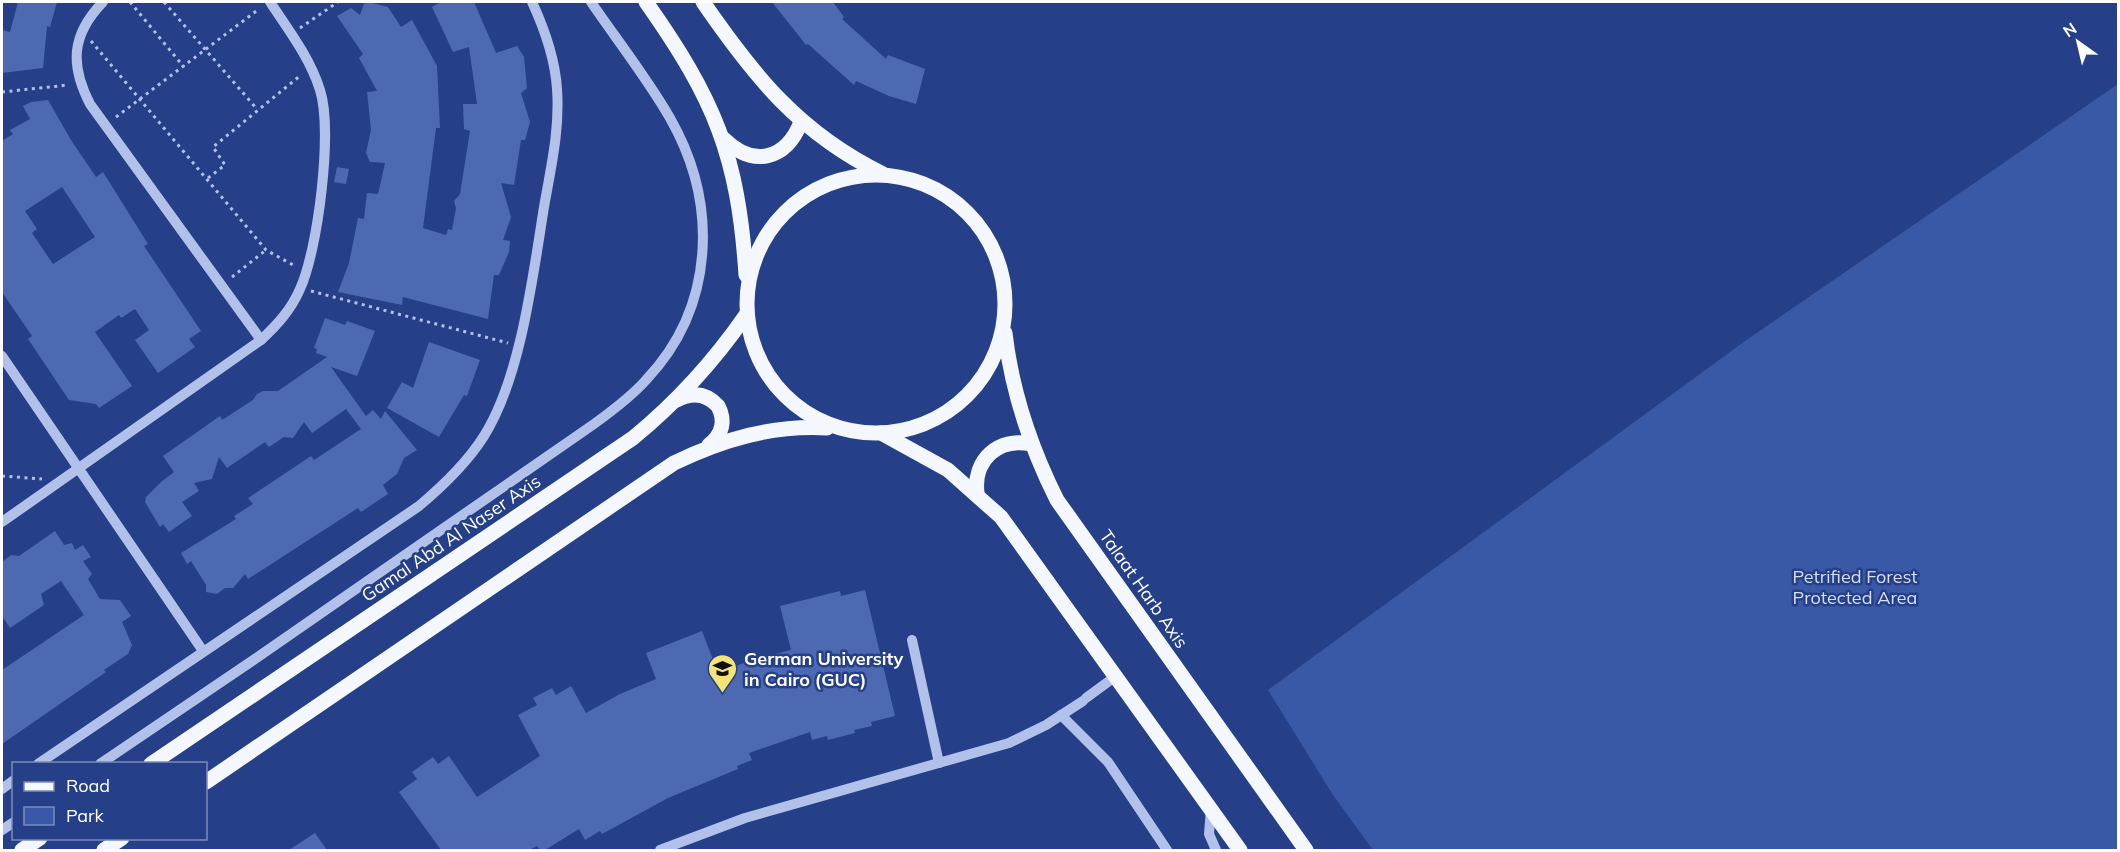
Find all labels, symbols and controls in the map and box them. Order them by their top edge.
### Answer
north arrow [2048,12,2108,72]
text: N [2059,18,2080,41]
street label: Gamal Abd Al Naser Axis [357,469,545,607]
street label: Talaat Harb Axis [1095,525,1193,653]
park label: Petrified Forest Protected Area [1792,565,1918,609]
place label: German University in Cairo (GUC) [744,647,903,691]
school or university icon: German University in Cairo (GUC) [707,652,739,694]
legend [12,762,207,840]
text: Road [66,774,110,797]
text: Park [66,804,105,827]

